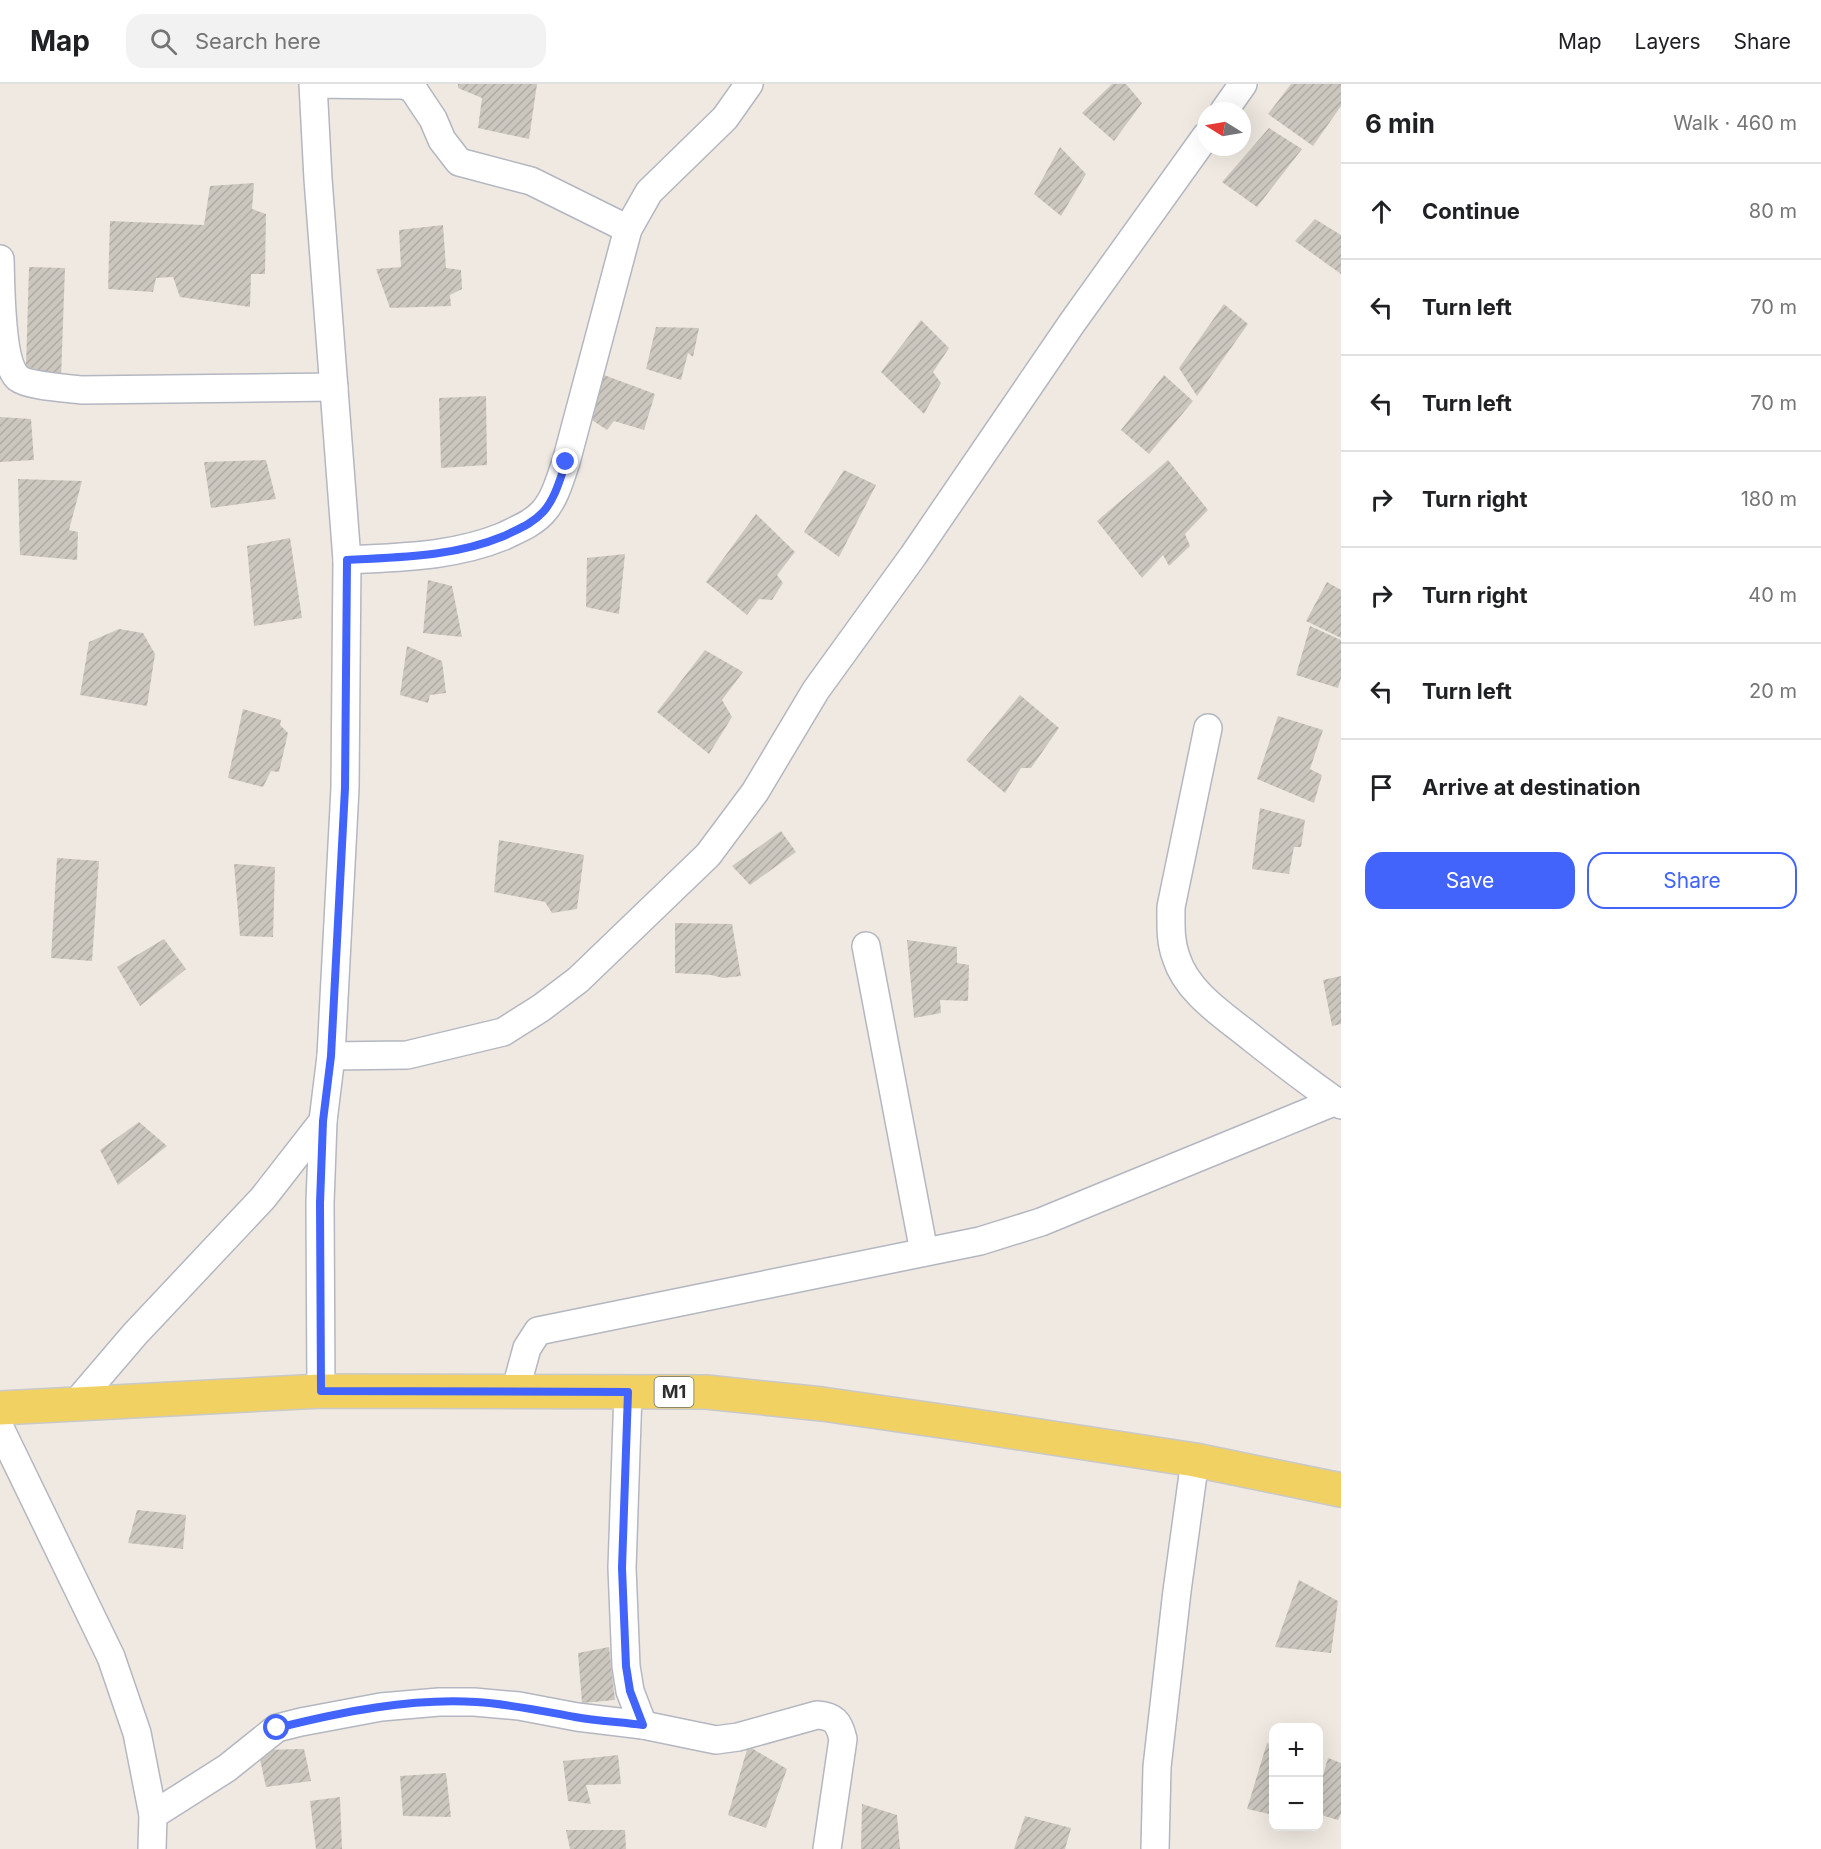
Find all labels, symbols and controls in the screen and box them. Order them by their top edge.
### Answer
search box [126,14,546,68]
text: Map [30,24,90,58]
icon: search [147,25,180,58]
text: Search here [195,28,321,54]
text: Map [1558,29,1602,54]
text: Layers [1635,29,1701,54]
text: Share [1734,29,1791,54]
north arrow [1197,102,1251,156]
text: 6 min [1365,108,1435,139]
text: Walk · 460 m [1673,111,1797,135]
icon: ahead [1365,195,1398,228]
text: Continue [1422,198,1520,224]
text: 80 m [1749,199,1797,223]
icon: left [1365,291,1398,324]
text: Turn left [1422,294,1512,320]
text: 70 m [1750,295,1797,319]
icon: left [1365,387,1398,420]
text: Turn left [1422,390,1512,416]
text: 70 m [1750,391,1797,415]
route end [552,448,578,474]
icon: right [1365,483,1398,516]
text: Turn right [1422,486,1528,512]
text: 180 m [1741,487,1797,511]
icon: right [1365,579,1398,612]
text: Turn right [1422,582,1528,608]
text: 40 m [1748,583,1797,607]
icon: left [1365,675,1398,708]
text: Turn left [1422,678,1512,704]
text: 20 m [1749,679,1797,703]
icon: arrive [1365,771,1398,804]
text: Arrive at destination [1422,774,1641,800]
button: Save [1365,852,1575,909]
button: Share [1587,852,1797,909]
road number: M1 [654,1377,694,1407]
route start [263,1714,289,1740]
map controls [1269,1723,1323,1831]
button: + [1269,1723,1323,1777]
button: − [1269,1777,1323,1831]

